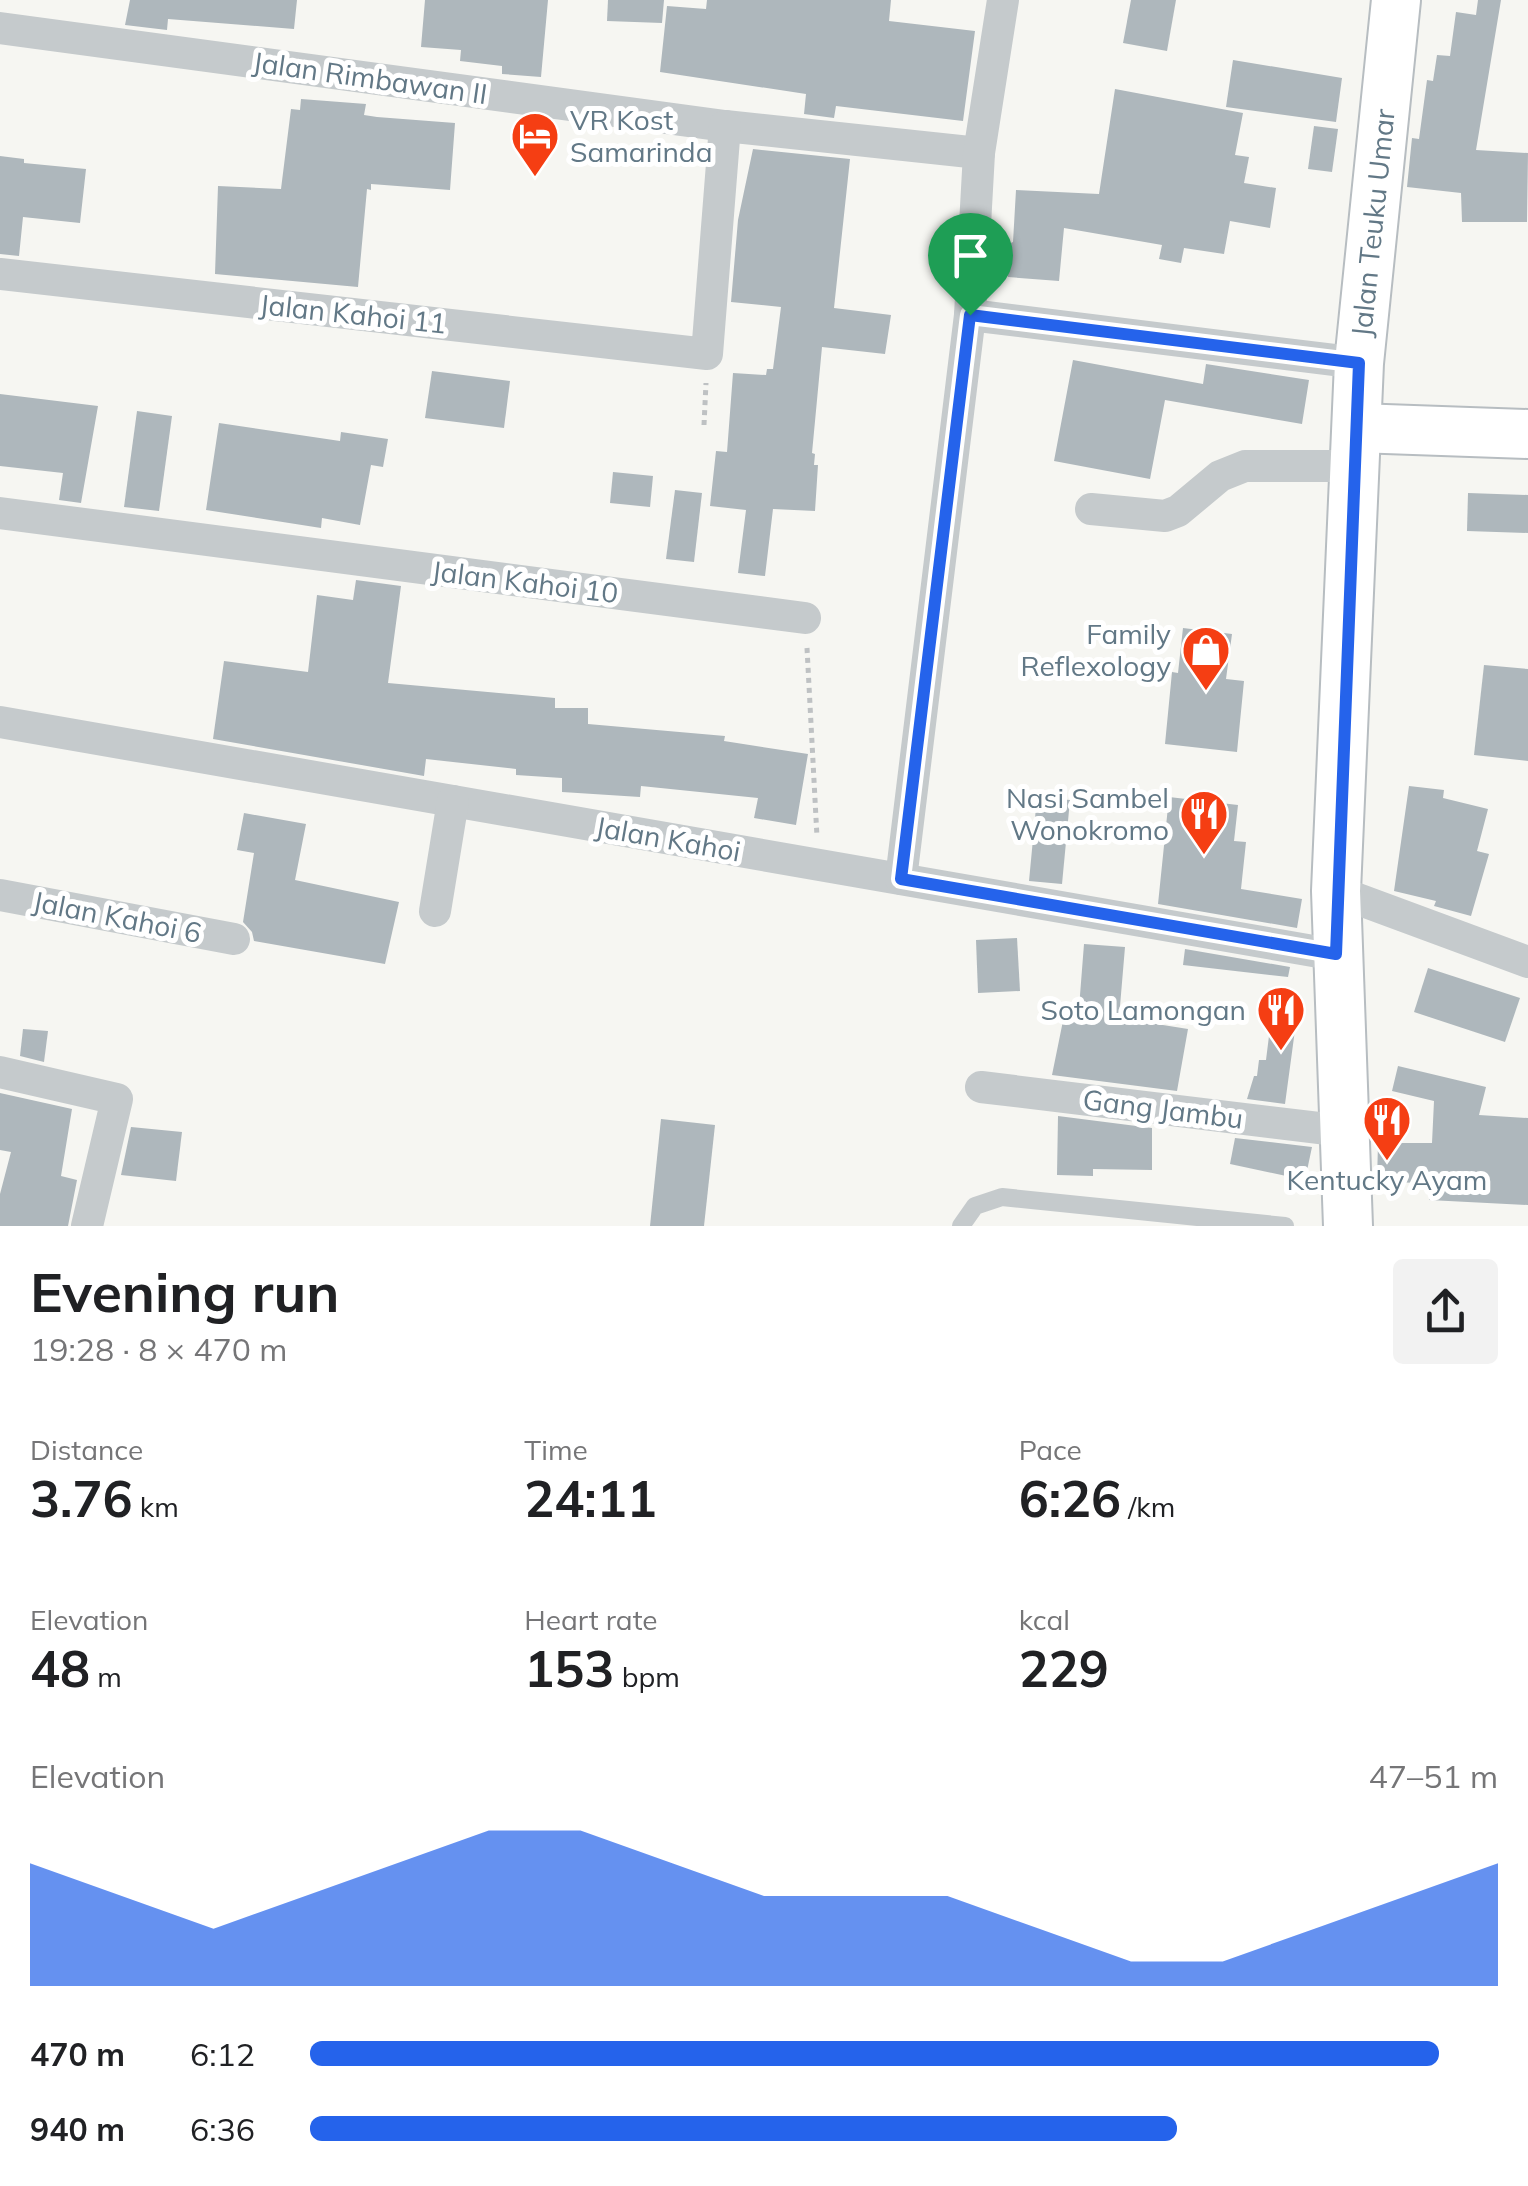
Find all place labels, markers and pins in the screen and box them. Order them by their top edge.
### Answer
place label: VR Kost Samarinda [570,102,712,169]
hotel icon: VR Kost Samarinda [509,110,561,178]
pin [928,213,1013,316]
place label: Family Reflexology [1020,616,1171,683]
shop icon: Family Reflexology [1180,624,1232,692]
place label: Nasi Sambel Wonokromo [1006,780,1169,847]
restaurant icon: Nasi Sambel Wonokromo [1178,788,1230,856]
restaurant icon: Soto Lamongan [1255,984,1307,1052]
place label: Soto Lamongan [1041,992,1246,1027]
restaurant icon: Kentucky Ayam [1361,1094,1413,1162]
place label: Kentucky Ayam [1287,1162,1487,1197]

